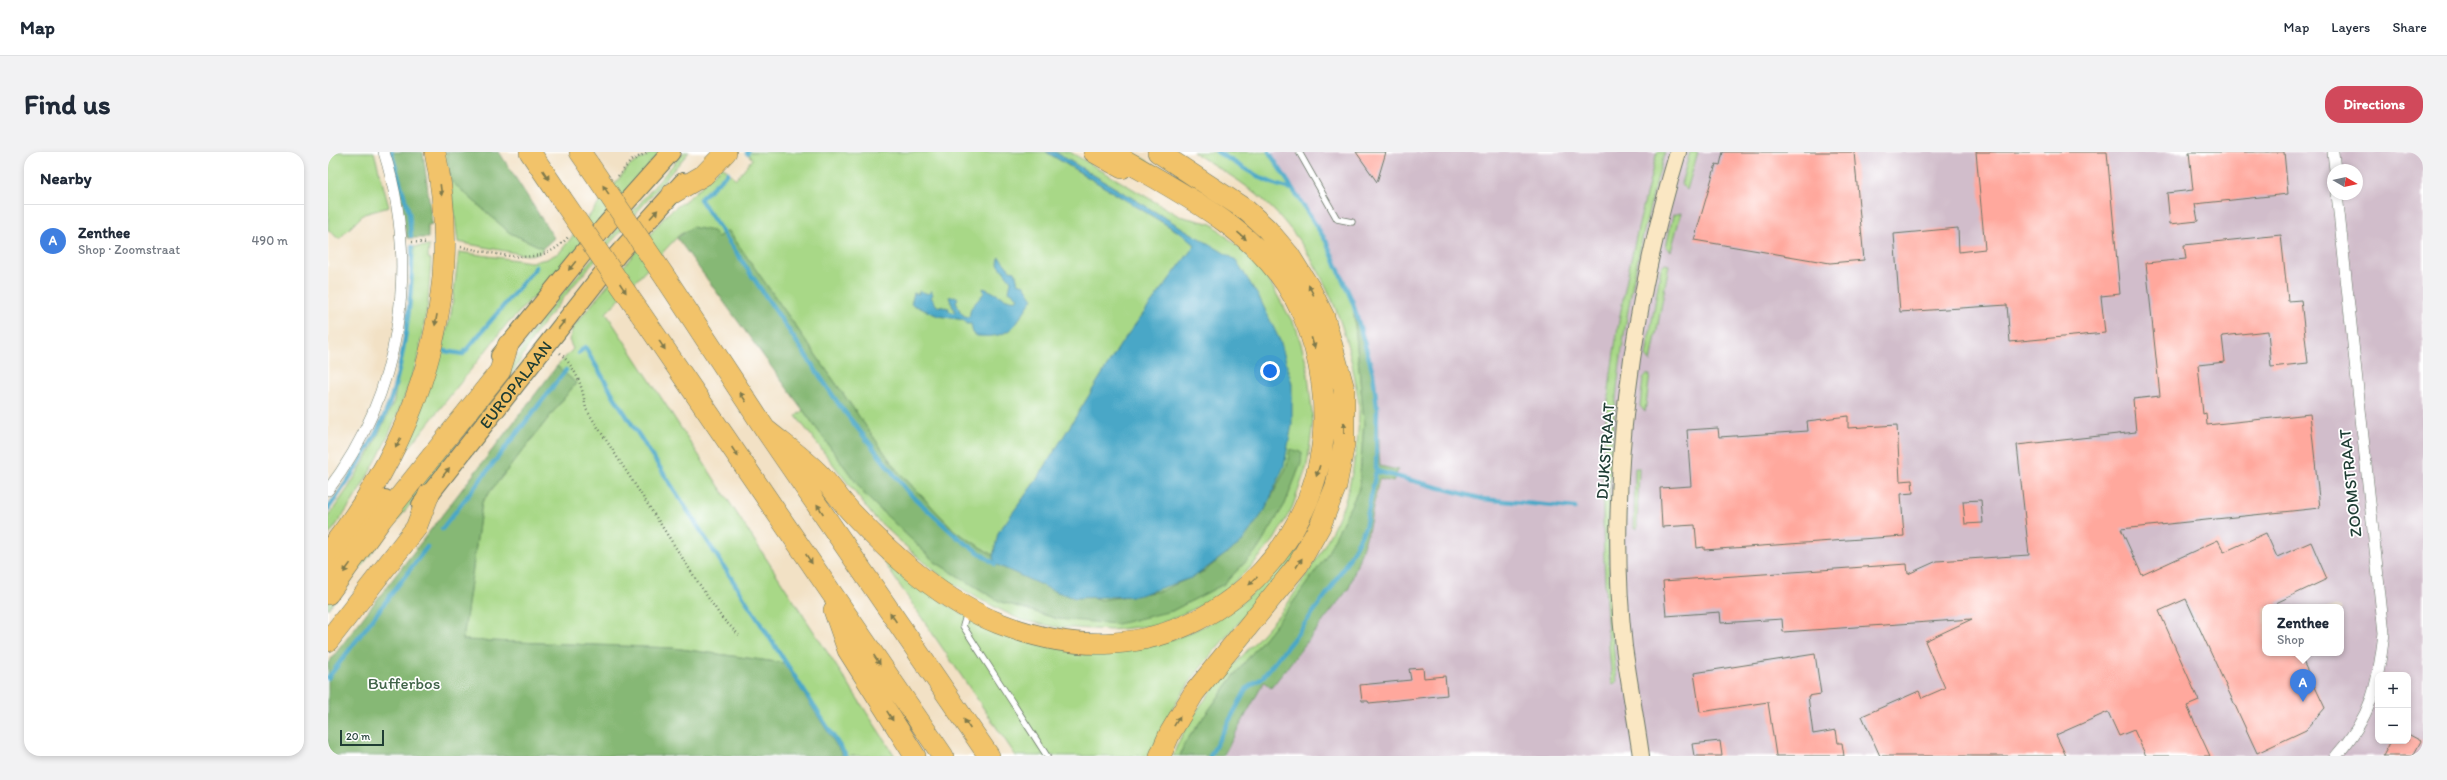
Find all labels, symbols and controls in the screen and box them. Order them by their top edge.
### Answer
text: Map [20,16,55,39]
text: Map [2284,19,2309,36]
text: Layers [2331,19,2370,36]
text: Share [2392,19,2427,36]
button: Directions [2325,86,2423,123]
text: Find us [24,87,111,121]
north arrow [2327,164,2363,200]
text: Nearby [40,168,92,188]
one-way arrow [542,170,550,180]
one-way arrow [438,184,444,197]
one-way arrow [602,185,610,195]
one-way arrow [650,209,659,219]
text: Zenthee [78,224,130,242]
one-way arrow [1237,232,1247,241]
text: A [49,233,57,248]
text: 490 m [252,233,288,248]
text: Shop · Zoomstraat [78,242,180,257]
one-way arrow [568,261,577,271]
one-way arrow [619,282,627,293]
one-way arrow [1308,285,1314,296]
one-way arrow [433,314,439,326]
one-way arrow [558,319,566,330]
street label: EUROPALAAN [475,337,556,432]
one-way arrow [1310,337,1316,349]
one-way arrow [658,340,666,350]
your location [1260,361,1280,381]
one-way arrow [740,391,747,403]
street label: DIJKSTRAAT [1592,401,1618,500]
one-way arrow [1341,421,1347,434]
street label: ZOOMSTRAAT [2334,427,2366,538]
one-way arrow [395,438,401,449]
one-way arrow [731,447,739,457]
one-way arrow [1314,465,1320,477]
one-way arrow [442,467,451,478]
one-way arrow [816,504,824,515]
one-way arrow [805,554,813,564]
one-way arrow [1295,558,1303,568]
one-way arrow [343,563,351,574]
one-way arrow [1248,577,1258,586]
popup [2262,604,2344,656]
one-way arrow [889,611,897,622]
text: Zenthee [2277,614,2329,632]
text: Shop [2277,632,2304,647]
one-way arrow [873,655,881,665]
pin: A [2290,669,2316,702]
map controls [2375,672,2411,744]
button: + [2375,672,2411,708]
park label: Bufferbos [368,673,440,693]
button: − [2375,708,2411,744]
one-way arrow [886,711,894,722]
one-way arrow [1174,715,1181,727]
one-way arrow [963,719,971,729]
scale bar [340,728,384,747]
text: 20 m [346,730,370,743]

